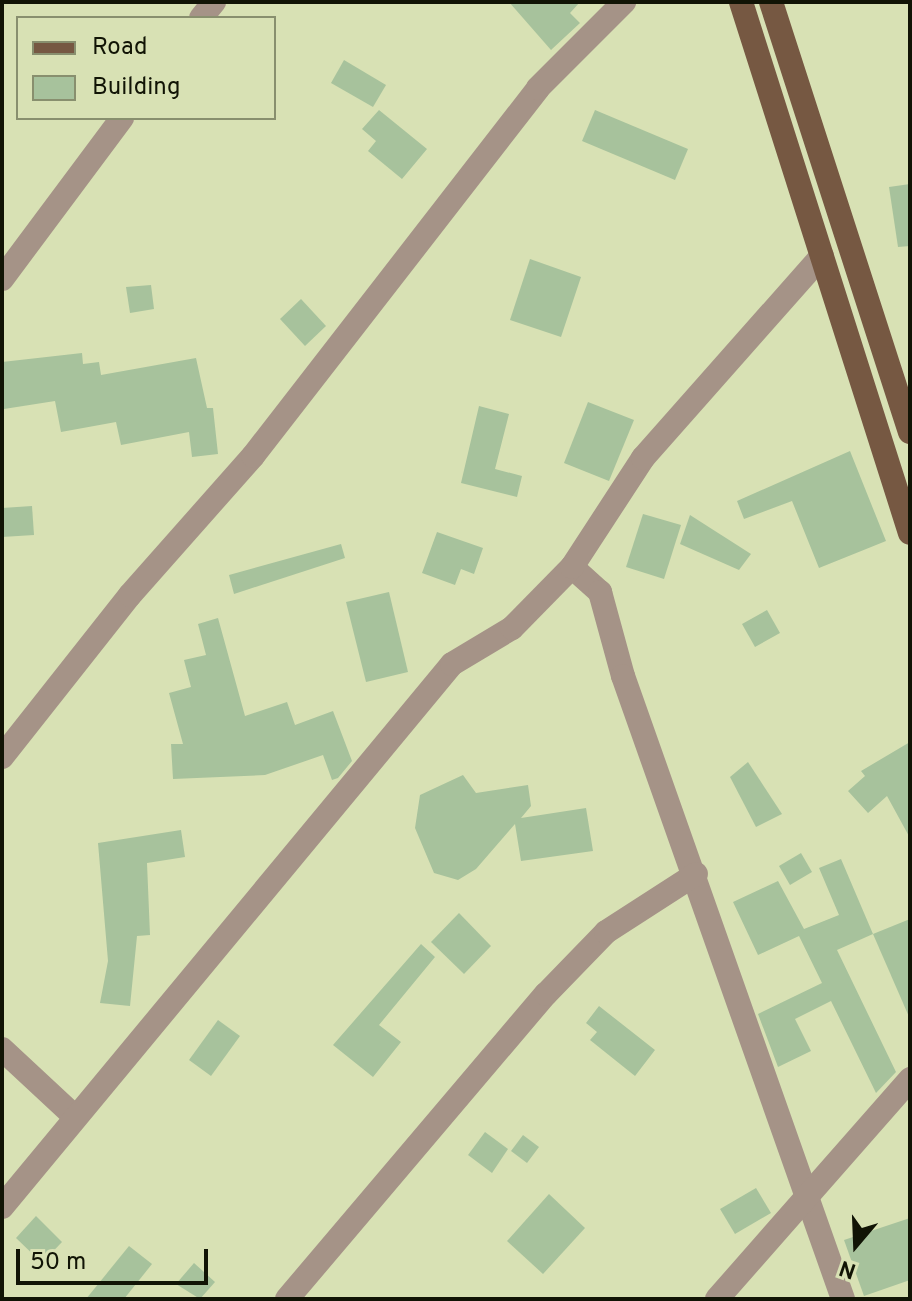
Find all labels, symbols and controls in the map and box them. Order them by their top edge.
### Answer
legend [16,16,276,120]
text: Road [92,33,148,63]
text: Building [92,73,181,103]
north arrow [816,1205,896,1285]
scale bar [20,1233,212,1283]
text: 50 m [30,1248,86,1278]
text: N [836,1253,860,1284]

